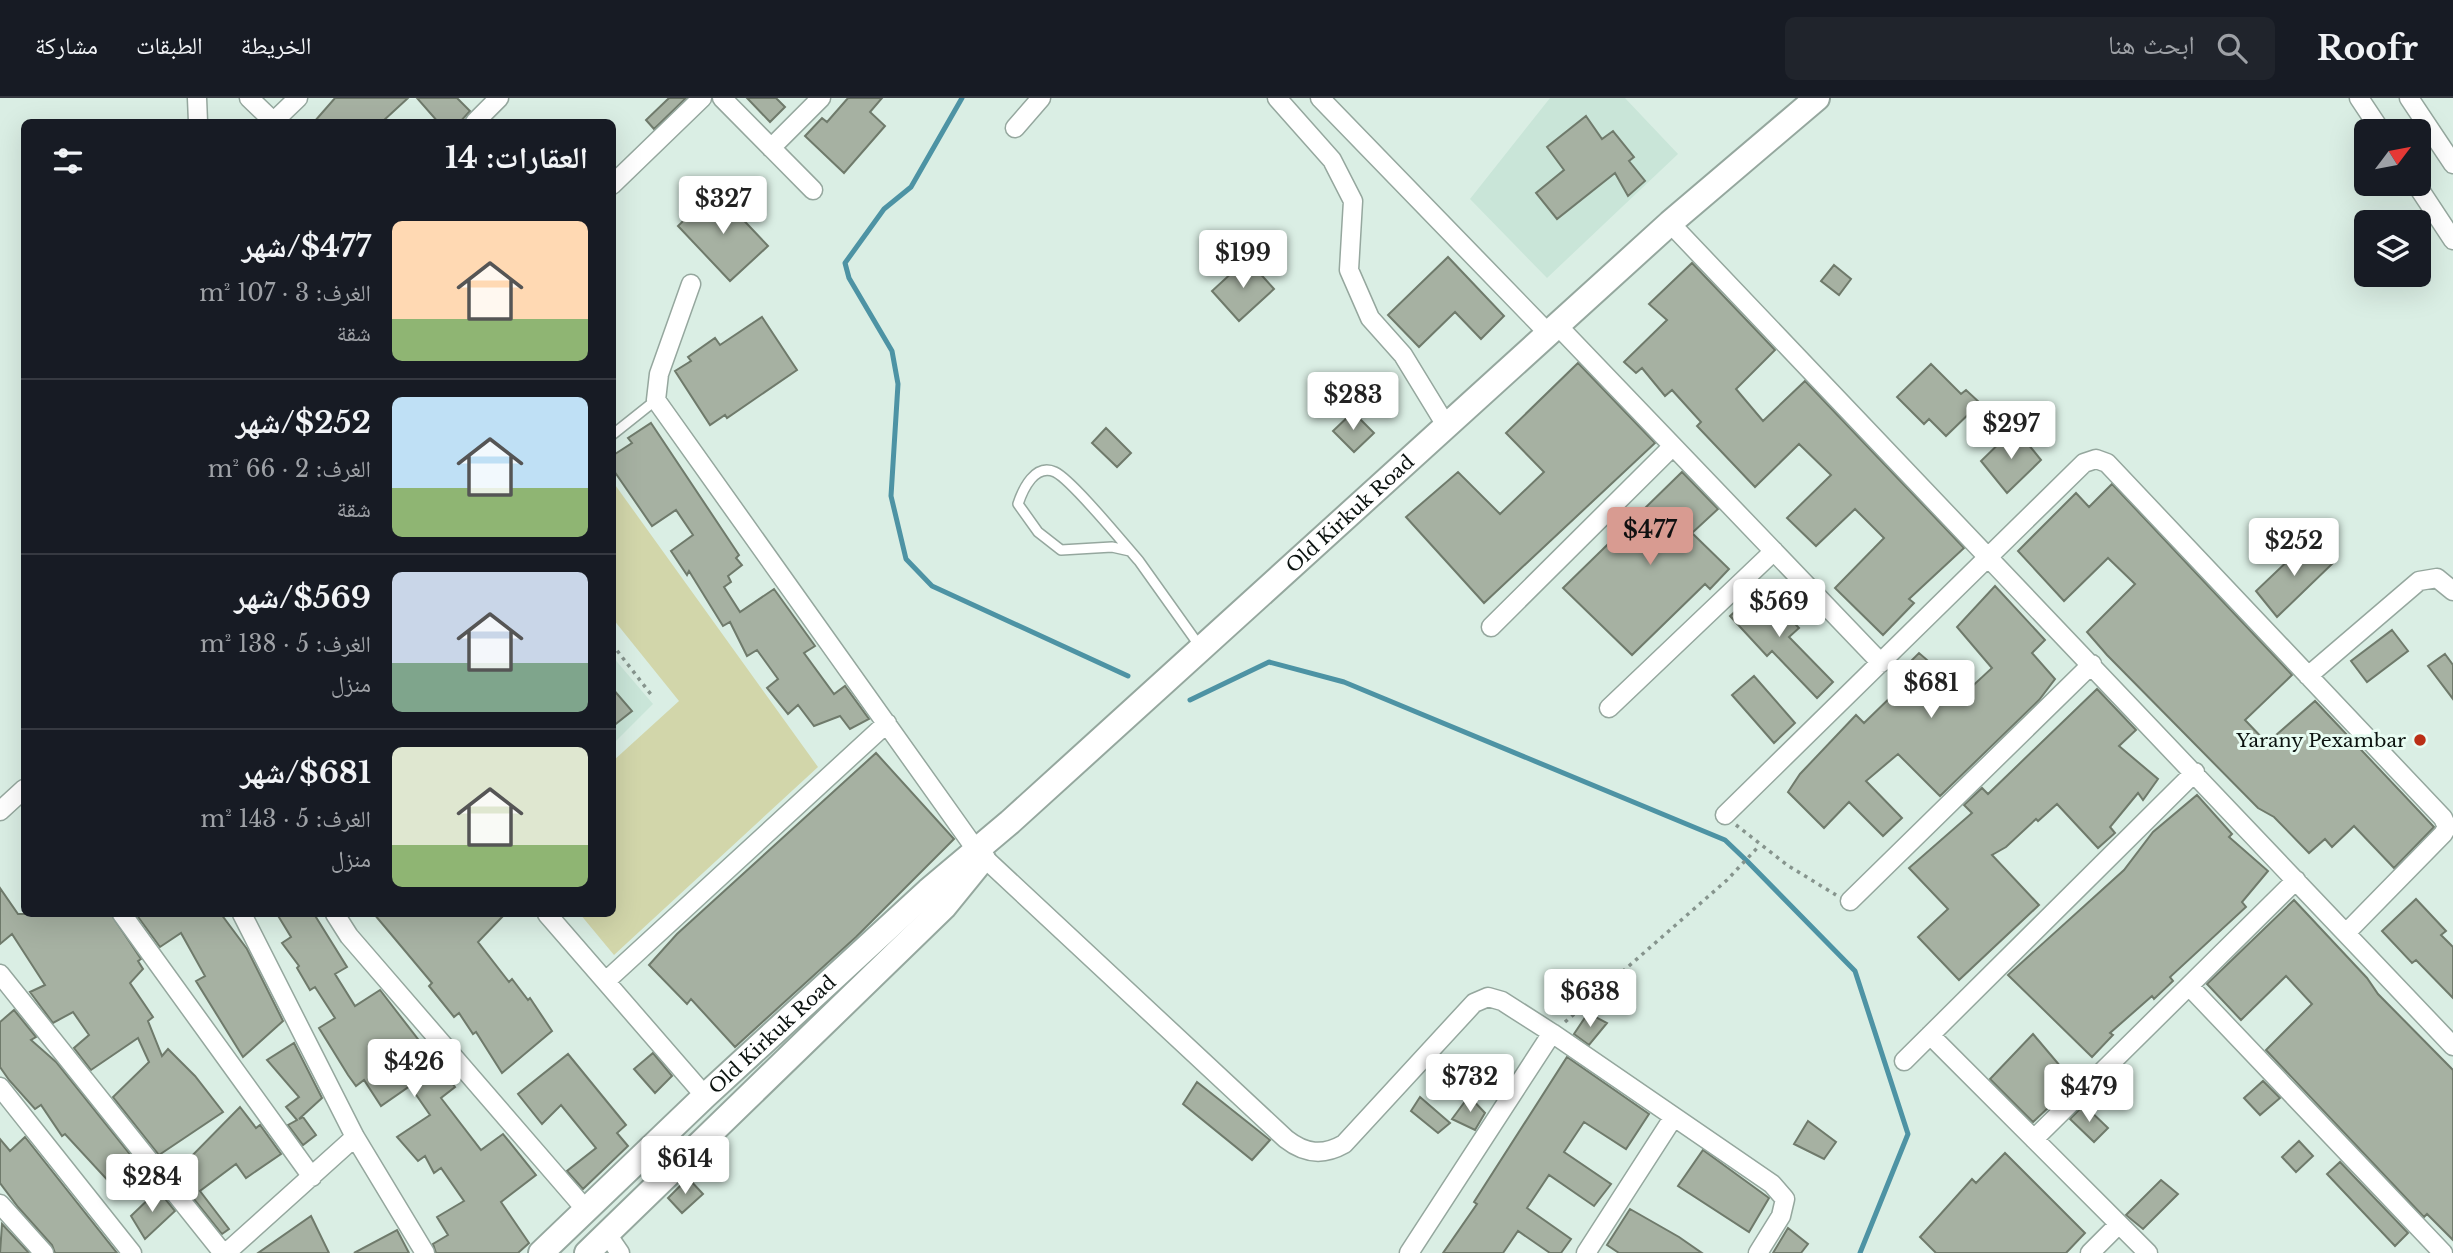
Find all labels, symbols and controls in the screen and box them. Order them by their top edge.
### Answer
search box [1785,17,2275,80]
text: Roofr [2317,28,2418,69]
text: ابحث هنا [2108,29,2195,61]
icon: search [2213,29,2251,67]
text: مشاركة [35,31,98,60]
text: الطبقات [136,31,203,60]
text: الخريطة [241,31,311,60]
north arrow [2354,119,2431,196]
map controls [2354,119,2431,287]
text: العقارات: 14 [445,139,588,176]
icon: filters [49,142,87,180]
pin: $327 [682,176,764,236]
text: $327 [695,185,751,213]
button: layers [2354,210,2431,287]
text: $477/شهر [242,228,371,265]
pin: $199 [1202,230,1284,290]
text: $199 [1215,239,1271,267]
icon: home [448,249,532,333]
text: الغرف: 3 · 107 m² [199,279,371,307]
text: شقة [337,319,371,347]
pin: $283 [1312,372,1394,432]
text: $283 [1323,381,1383,409]
pin: $297 [1970,402,2052,461]
text: $252/شهر [236,404,371,441]
text: $297 [1982,410,2040,438]
icon: home [448,425,532,509]
street label: Old Kirkuk Road [1281,450,1419,577]
text: الغرف: 2 · 66 m² [208,455,371,483]
text: شقة [337,495,371,523]
pin: $477 [1609,508,1691,567]
text: $477 [1623,516,1677,544]
pin: $252 [2253,518,2335,578]
text: $252 [2265,527,2323,555]
text: $569/شهر [234,579,371,616]
pin: $569 [1738,580,1820,639]
text: $569 [1749,588,1809,616]
icon: home [448,600,532,684]
text: الغرف: 5 · 138 m² [200,630,371,658]
pin: $681 [1890,660,1972,720]
text: $681 [1904,669,1958,697]
text: منزل [331,670,371,698]
place label: Yarany Pexambar [2235,729,2406,752]
marker: Yarany Pexambar [2412,732,2428,748]
text: $681/شهر [240,754,371,791]
icon: home [448,775,532,859]
text: الغرف: 5 · 143 m² [201,805,371,833]
text: منزل [331,845,371,873]
street label: Old Kirkuk Road [704,970,840,1099]
pin: $638 [1549,970,1631,1029]
text: $638 [1560,978,1620,1006]
pin: $426 [373,1040,455,1099]
text: $426 [384,1048,444,1076]
pin: $732 [1429,1054,1511,1114]
text: $732 [1442,1063,1498,1091]
pin: $479 [2048,1065,2130,1124]
text: $479 [2060,1073,2118,1101]
pin: $614 [644,1136,726,1196]
text: $614 [657,1145,713,1173]
pin: $284 [111,1154,193,1214]
text: $284 [122,1163,182,1191]

